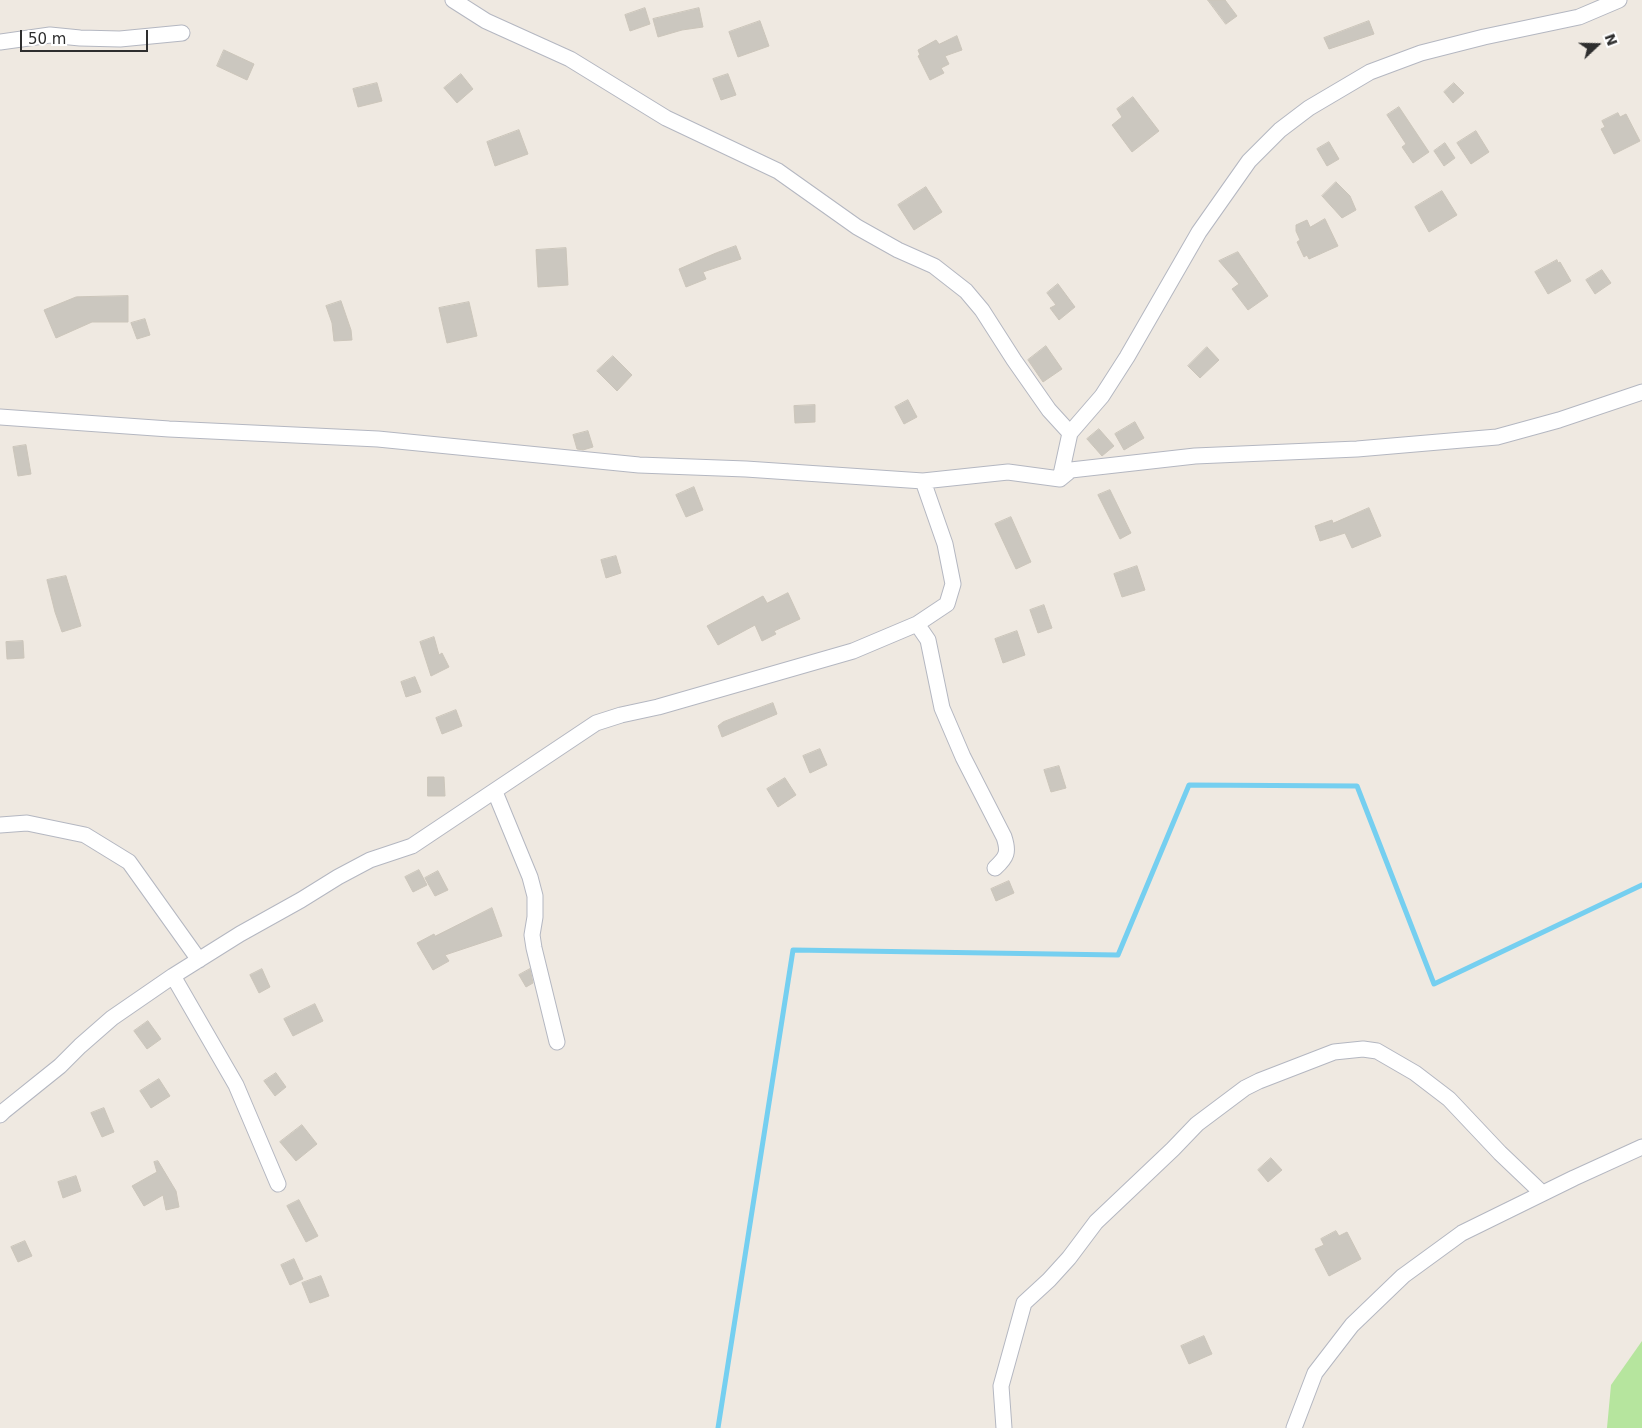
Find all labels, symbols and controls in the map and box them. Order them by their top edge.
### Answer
scale bar [22,20,150,52]
north arrow [1572,20,1622,70]
text: 50 m [28,30,66,48]
text: N [1601,31,1621,48]

